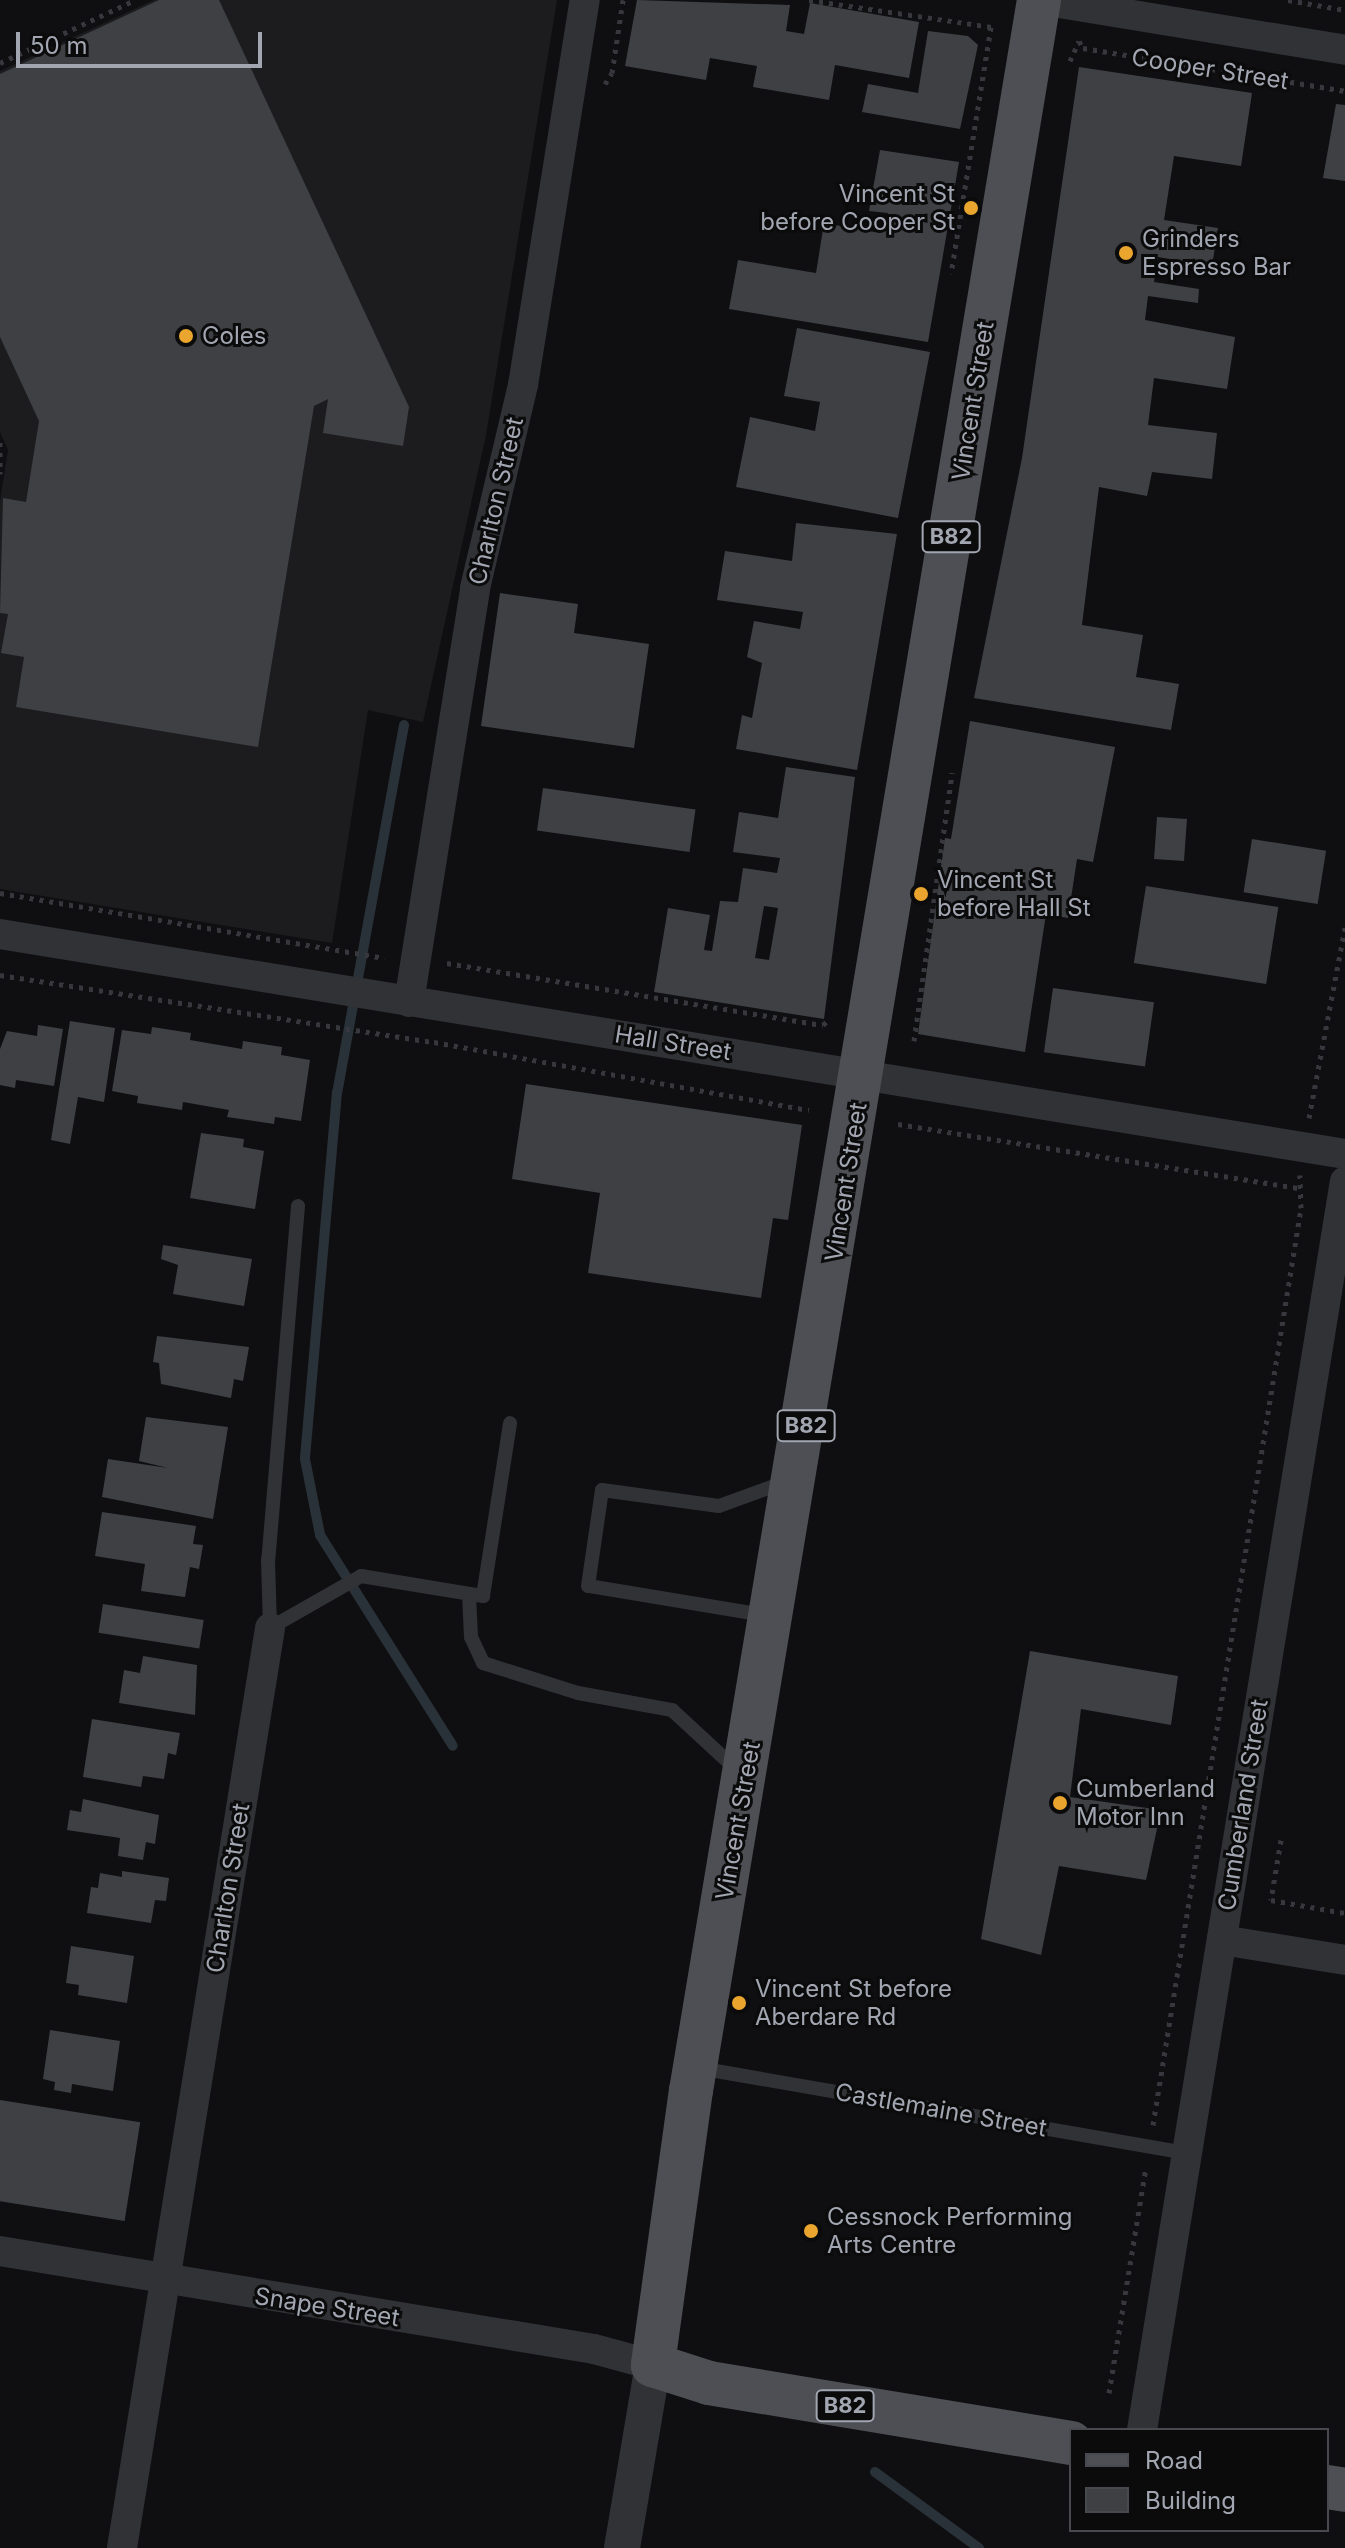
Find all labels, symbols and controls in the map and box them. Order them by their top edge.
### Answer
scale bar [20,16,266,66]
text: 50 m [30,31,88,60]
street label: Cooper Street [1129,42,1291,96]
place label: Vincent St before Cooper St [760,180,955,236]
marker: Vincent St before Cooper St [962,199,980,217]
place label: Grinders Espresso Bar [1142,225,1291,281]
marker: Grinders Espresso Bar [1117,244,1135,262]
street label: Vincent Street [946,319,1000,483]
place label: Coles [202,322,266,350]
marker: Coles [177,327,195,345]
street label: Charlton Street [463,414,529,588]
road number: B82 [921,519,981,555]
place label: Vincent St before Hall St [937,866,1091,922]
marker: Vincent St before Hall St [912,885,930,903]
street label: Hall Street [613,1020,733,1066]
street label: Vincent Street [819,1100,873,1264]
road number: B82 [776,1408,836,1444]
street label: Cumberland Street [1212,1697,1274,1913]
street label: Vincent Street [710,1739,766,1903]
place label: Cumberland Motor Inn [1076,1775,1215,1831]
marker: Cumberland Motor Inn [1051,1794,1069,1812]
street label: Charlton Street [200,1801,256,1975]
place label: Vincent St before Aberdare Rd [755,1975,952,2031]
marker: Vincent St before Aberdare Rd [730,1994,748,2012]
street label: Castlemaine Street [833,2077,1049,2143]
place label: Cessnock Performing Arts Centre [827,2203,1072,2259]
marker: Cessnock Performing Arts Centre [802,2222,820,2240]
street label: Snape Street [253,2281,401,2333]
road number: B82 [815,2388,875,2424]
legend [1069,2428,1329,2532]
text: Road [1145,2446,1203,2475]
text: Building [1145,2486,1236,2515]

